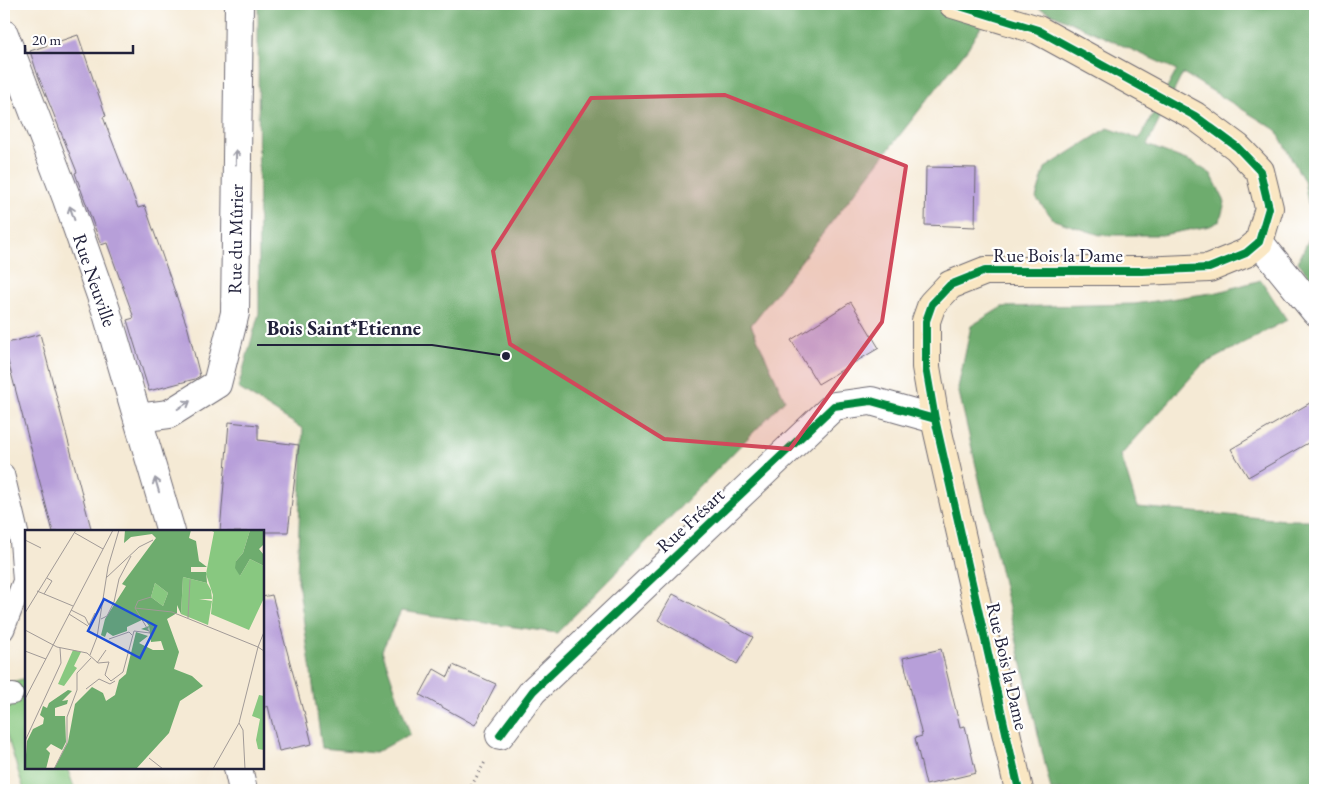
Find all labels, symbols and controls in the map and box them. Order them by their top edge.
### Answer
scale bar [25,22,132,54]
text: 20 m [32,30,61,49]
one-way arrow [232,150,241,166]
street label: Rue du Mûrier [222,183,249,294]
one-way arrow [67,206,76,221]
street label: Rue Neuville [67,230,122,330]
street label: Rue Bois la Dame [993,243,1123,268]
callout: Bois Saint*Etienne [257,310,432,345]
text: Bois Saint*Etienne [267,315,421,341]
one-way arrow [177,399,191,410]
one-way arrow [152,477,162,493]
street label: Rue Frésart [651,482,730,558]
inset map [25,530,264,769]
street label: Rue Bois la Dame [981,600,1034,732]

